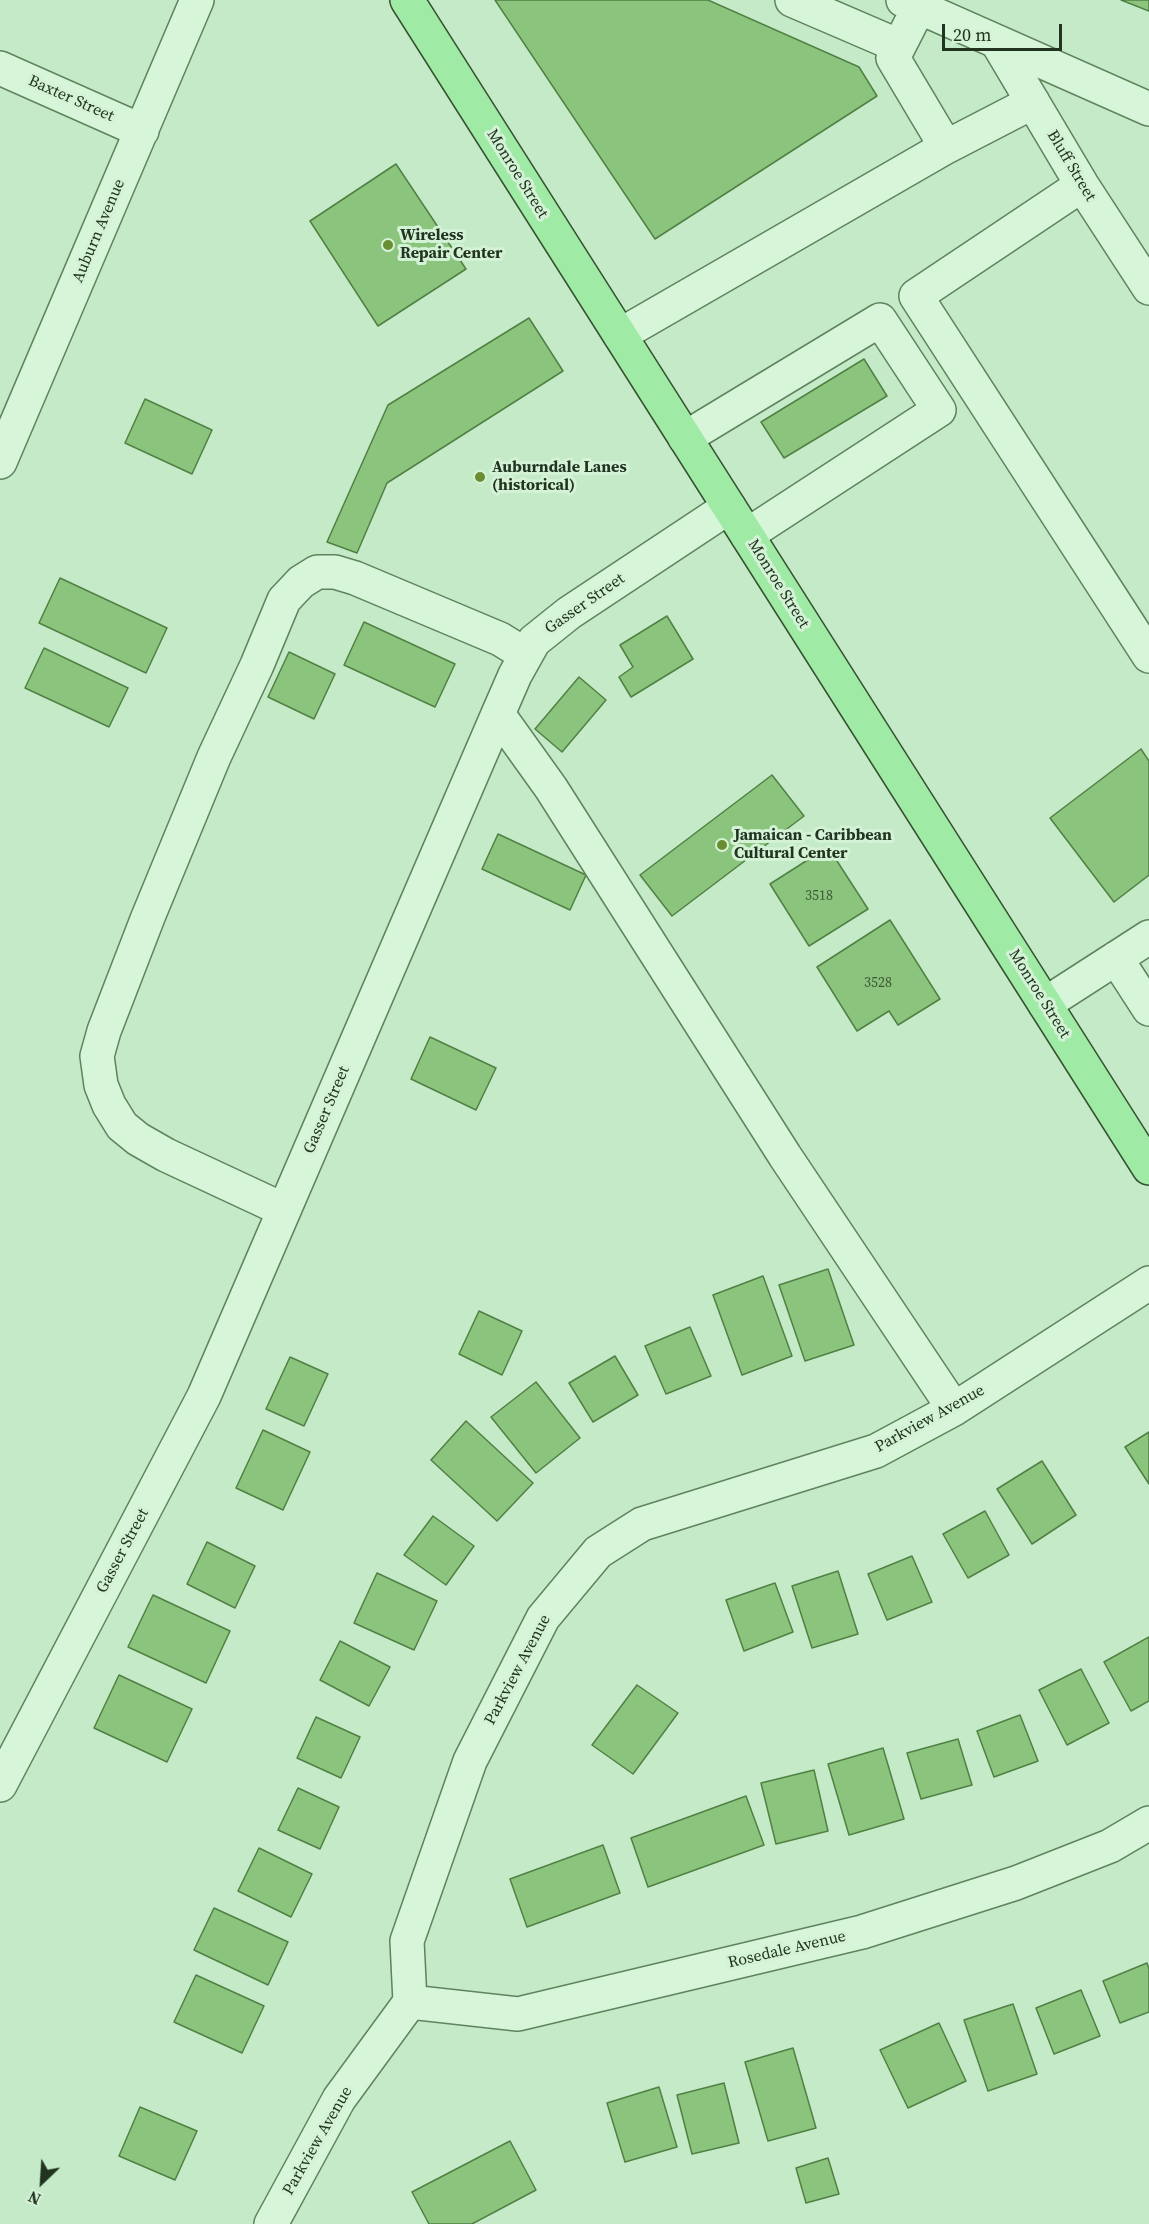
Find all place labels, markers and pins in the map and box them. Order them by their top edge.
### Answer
place label: Wireless Repair Center [400,226,502,264]
marker: Wireless Repair Center [381,238,395,252]
place label: Auburndale Lanes (historical) [492,458,627,496]
marker: Auburndale Lanes (historical) [473,470,487,484]
place label: Jamaican - Caribbean Cultural Center [734,826,892,864]
marker: Jamaican - Caribbean Cultural Center [715,838,729,852]

